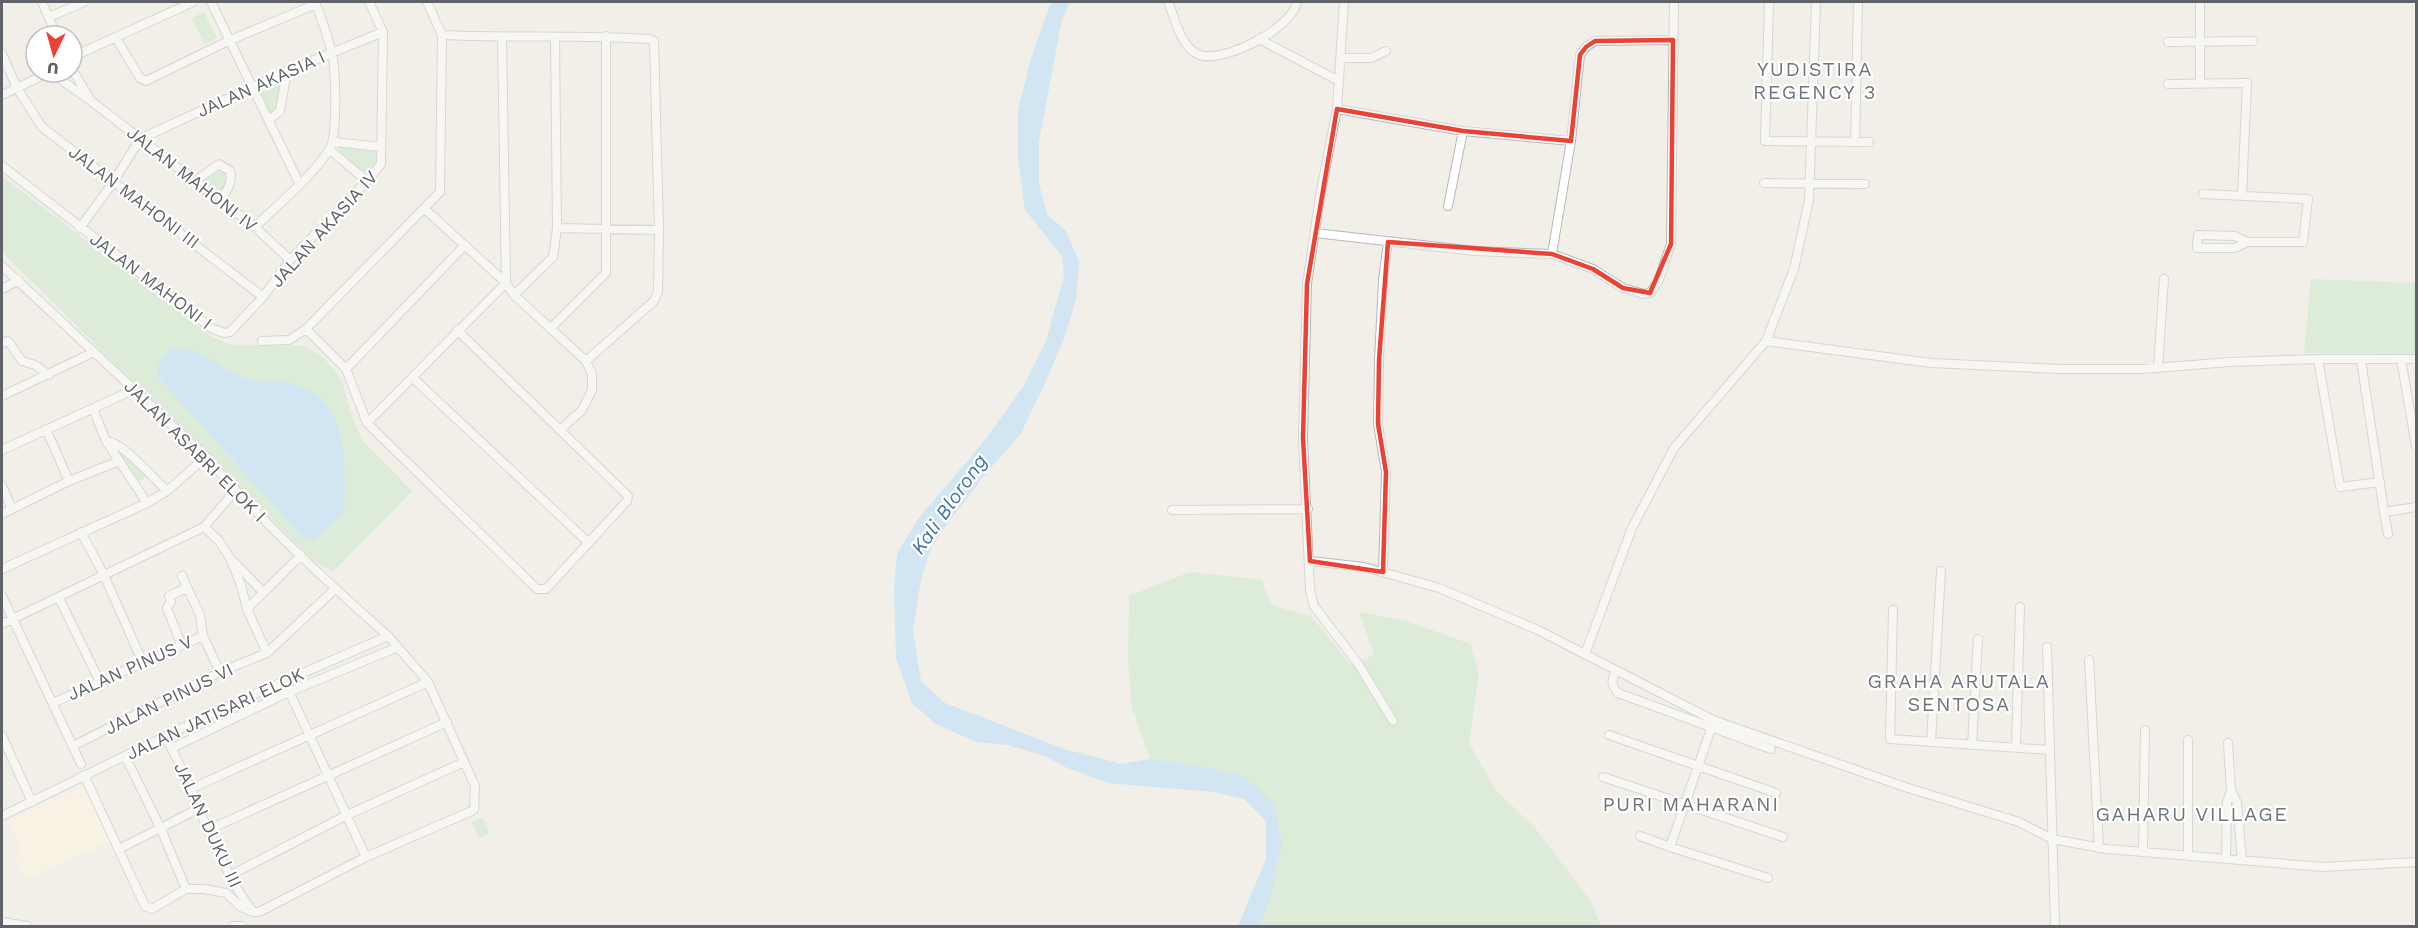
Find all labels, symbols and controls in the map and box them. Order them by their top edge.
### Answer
north arrow [24,24,84,84]
street label: JALAN AKASIA I [194,46,328,121]
district label: YUDISTIRA REGENCY 3 [1753,57,1877,104]
text: U [46,58,59,78]
street label: JALAN MAHONI IV [123,121,262,236]
street label: JALAN MAHONI III [65,141,204,253]
street label: JALAN AKASIA IV [266,166,382,291]
street label: JALAN MAHONI I [86,228,217,333]
street label: JALAN ASABRI ELOK I [120,376,270,526]
water label: Kali Blorong [906,449,992,559]
street label: JALAN PINUS V [64,630,196,705]
street label: JALAN PINUS VI [101,658,236,739]
street label: JALAN JATISARI ELOK [123,663,307,764]
district label: GRAHA ARUTALA SENTOSA [1868,669,2050,716]
street label: JALAN DUKU III [170,759,247,891]
district label: PURI MAHARANI [1602,792,1780,816]
district label: GAHARU VILLAGE [2096,802,2288,826]

